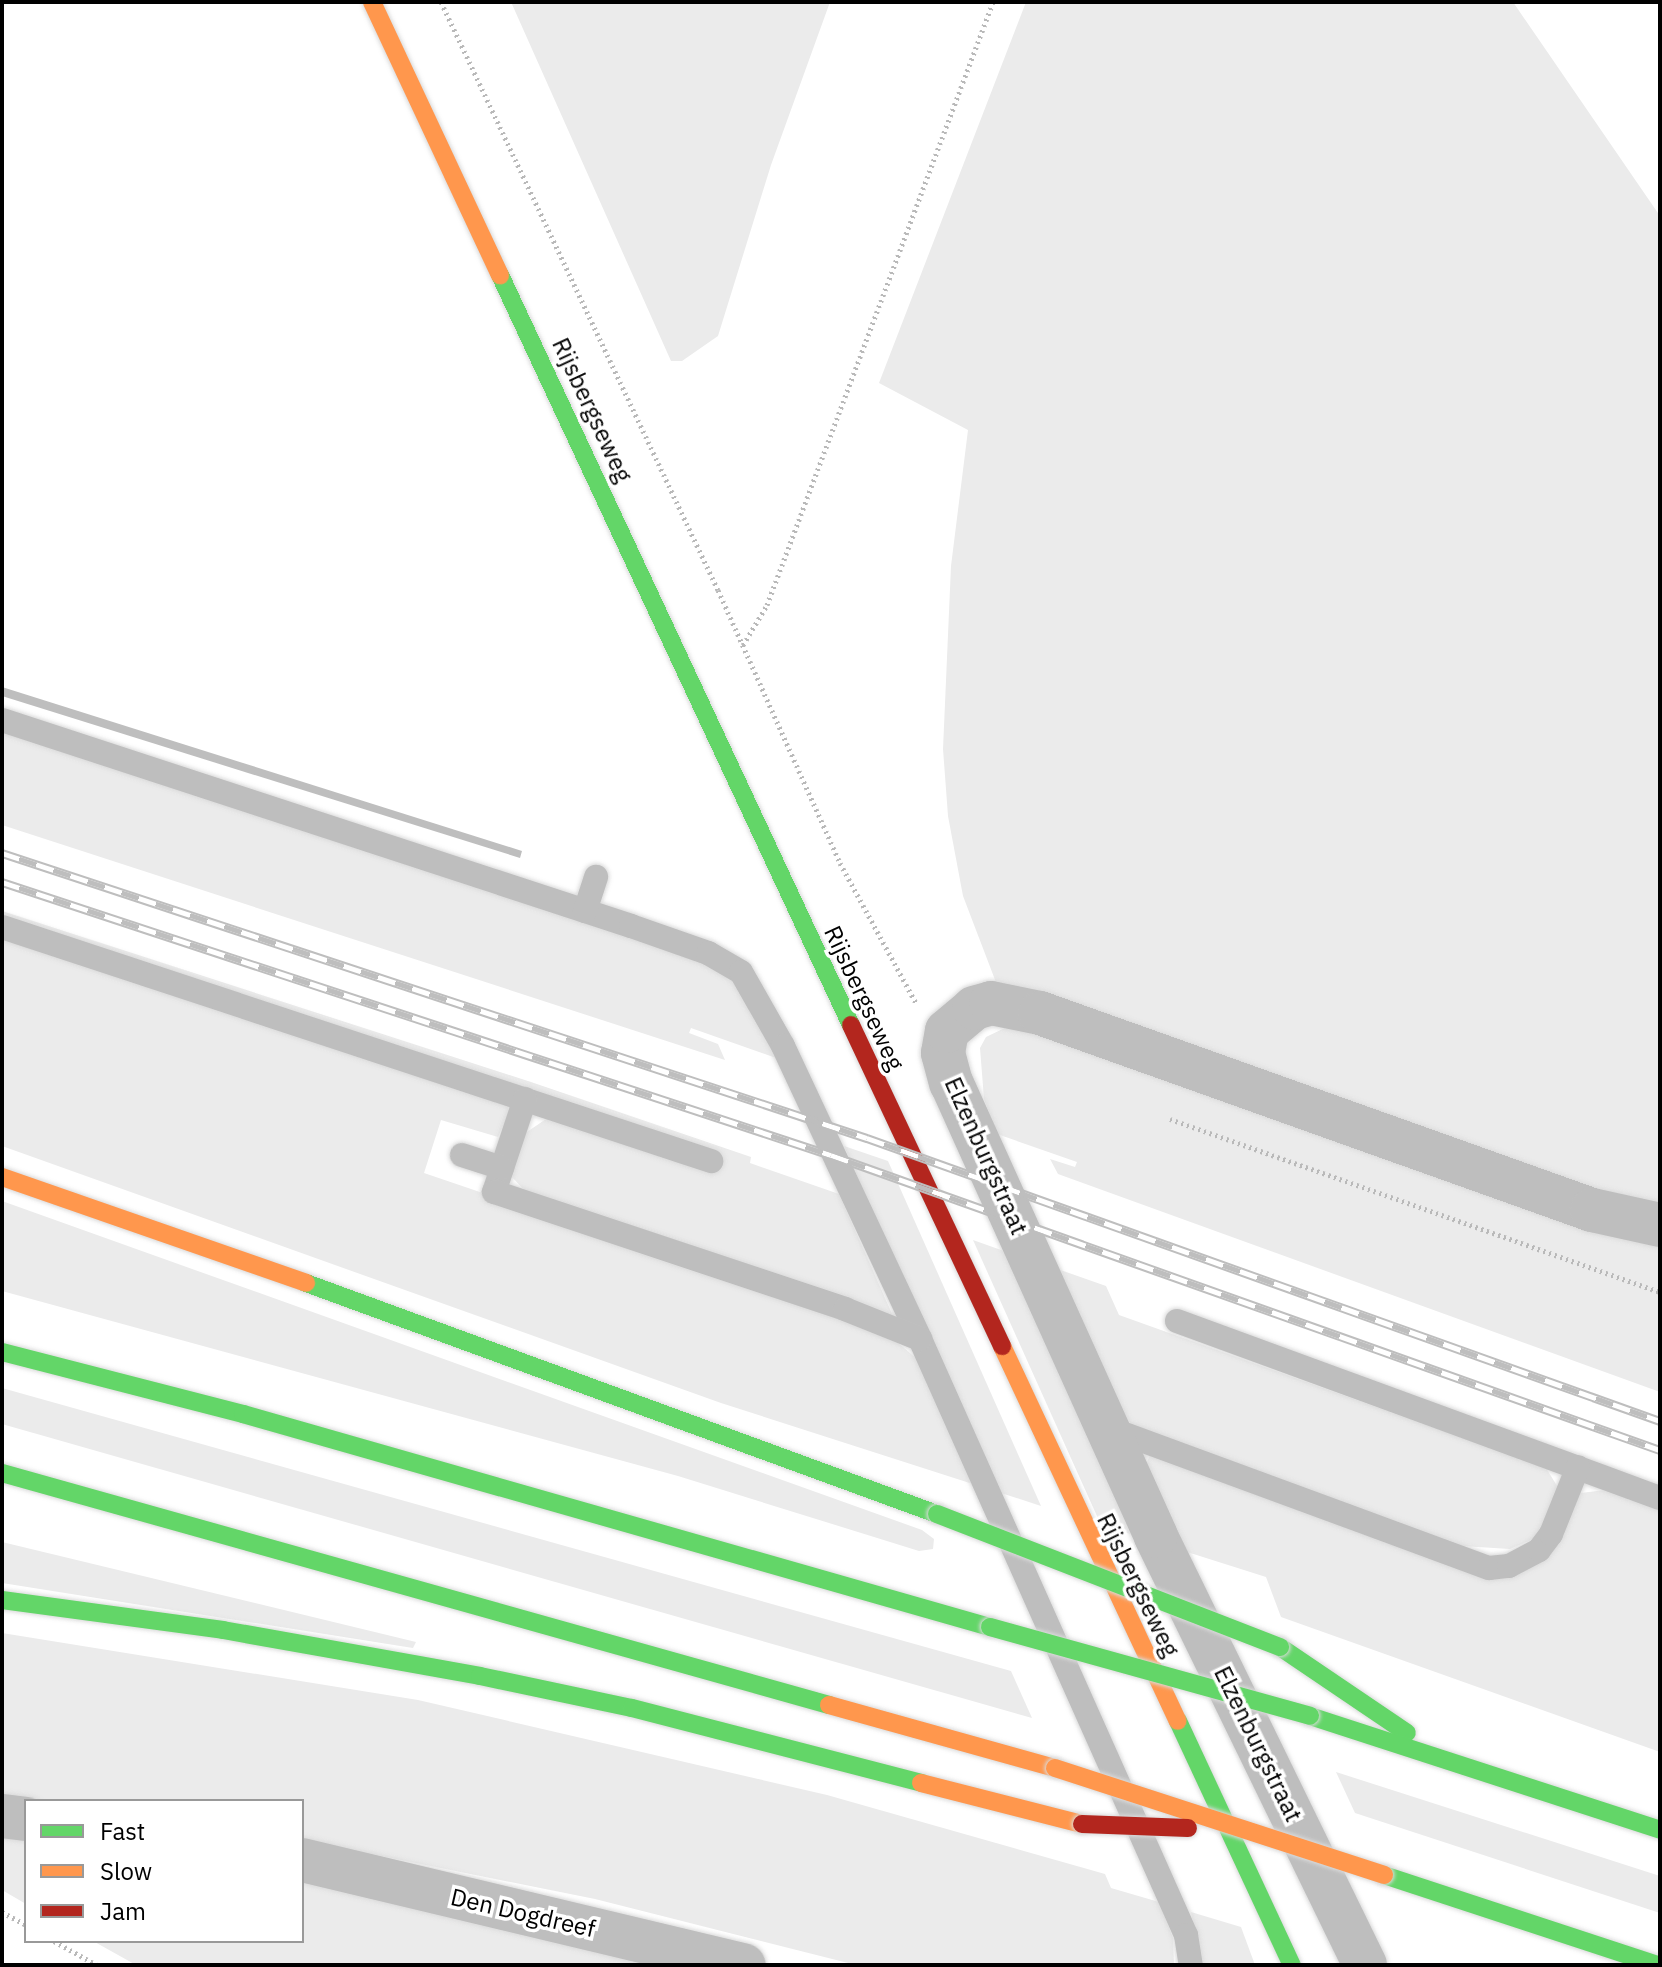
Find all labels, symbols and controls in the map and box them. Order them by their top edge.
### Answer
street label: Rijsbergseweg [546,333,638,487]
street label: Rijsbergseweg [818,921,910,1075]
street label: Elzenburgstraat [938,1073,1034,1239]
street label: Rijsbergseweg [1091,1509,1185,1661]
street label: Elzenburgstraat [1208,1662,1308,1826]
legend [24,1799,304,1943]
text: Fast [100,1815,145,1847]
text: Slow [100,1855,152,1887]
street label: Den Dogdreef [448,1882,598,1944]
text: Jam [100,1895,146,1927]

